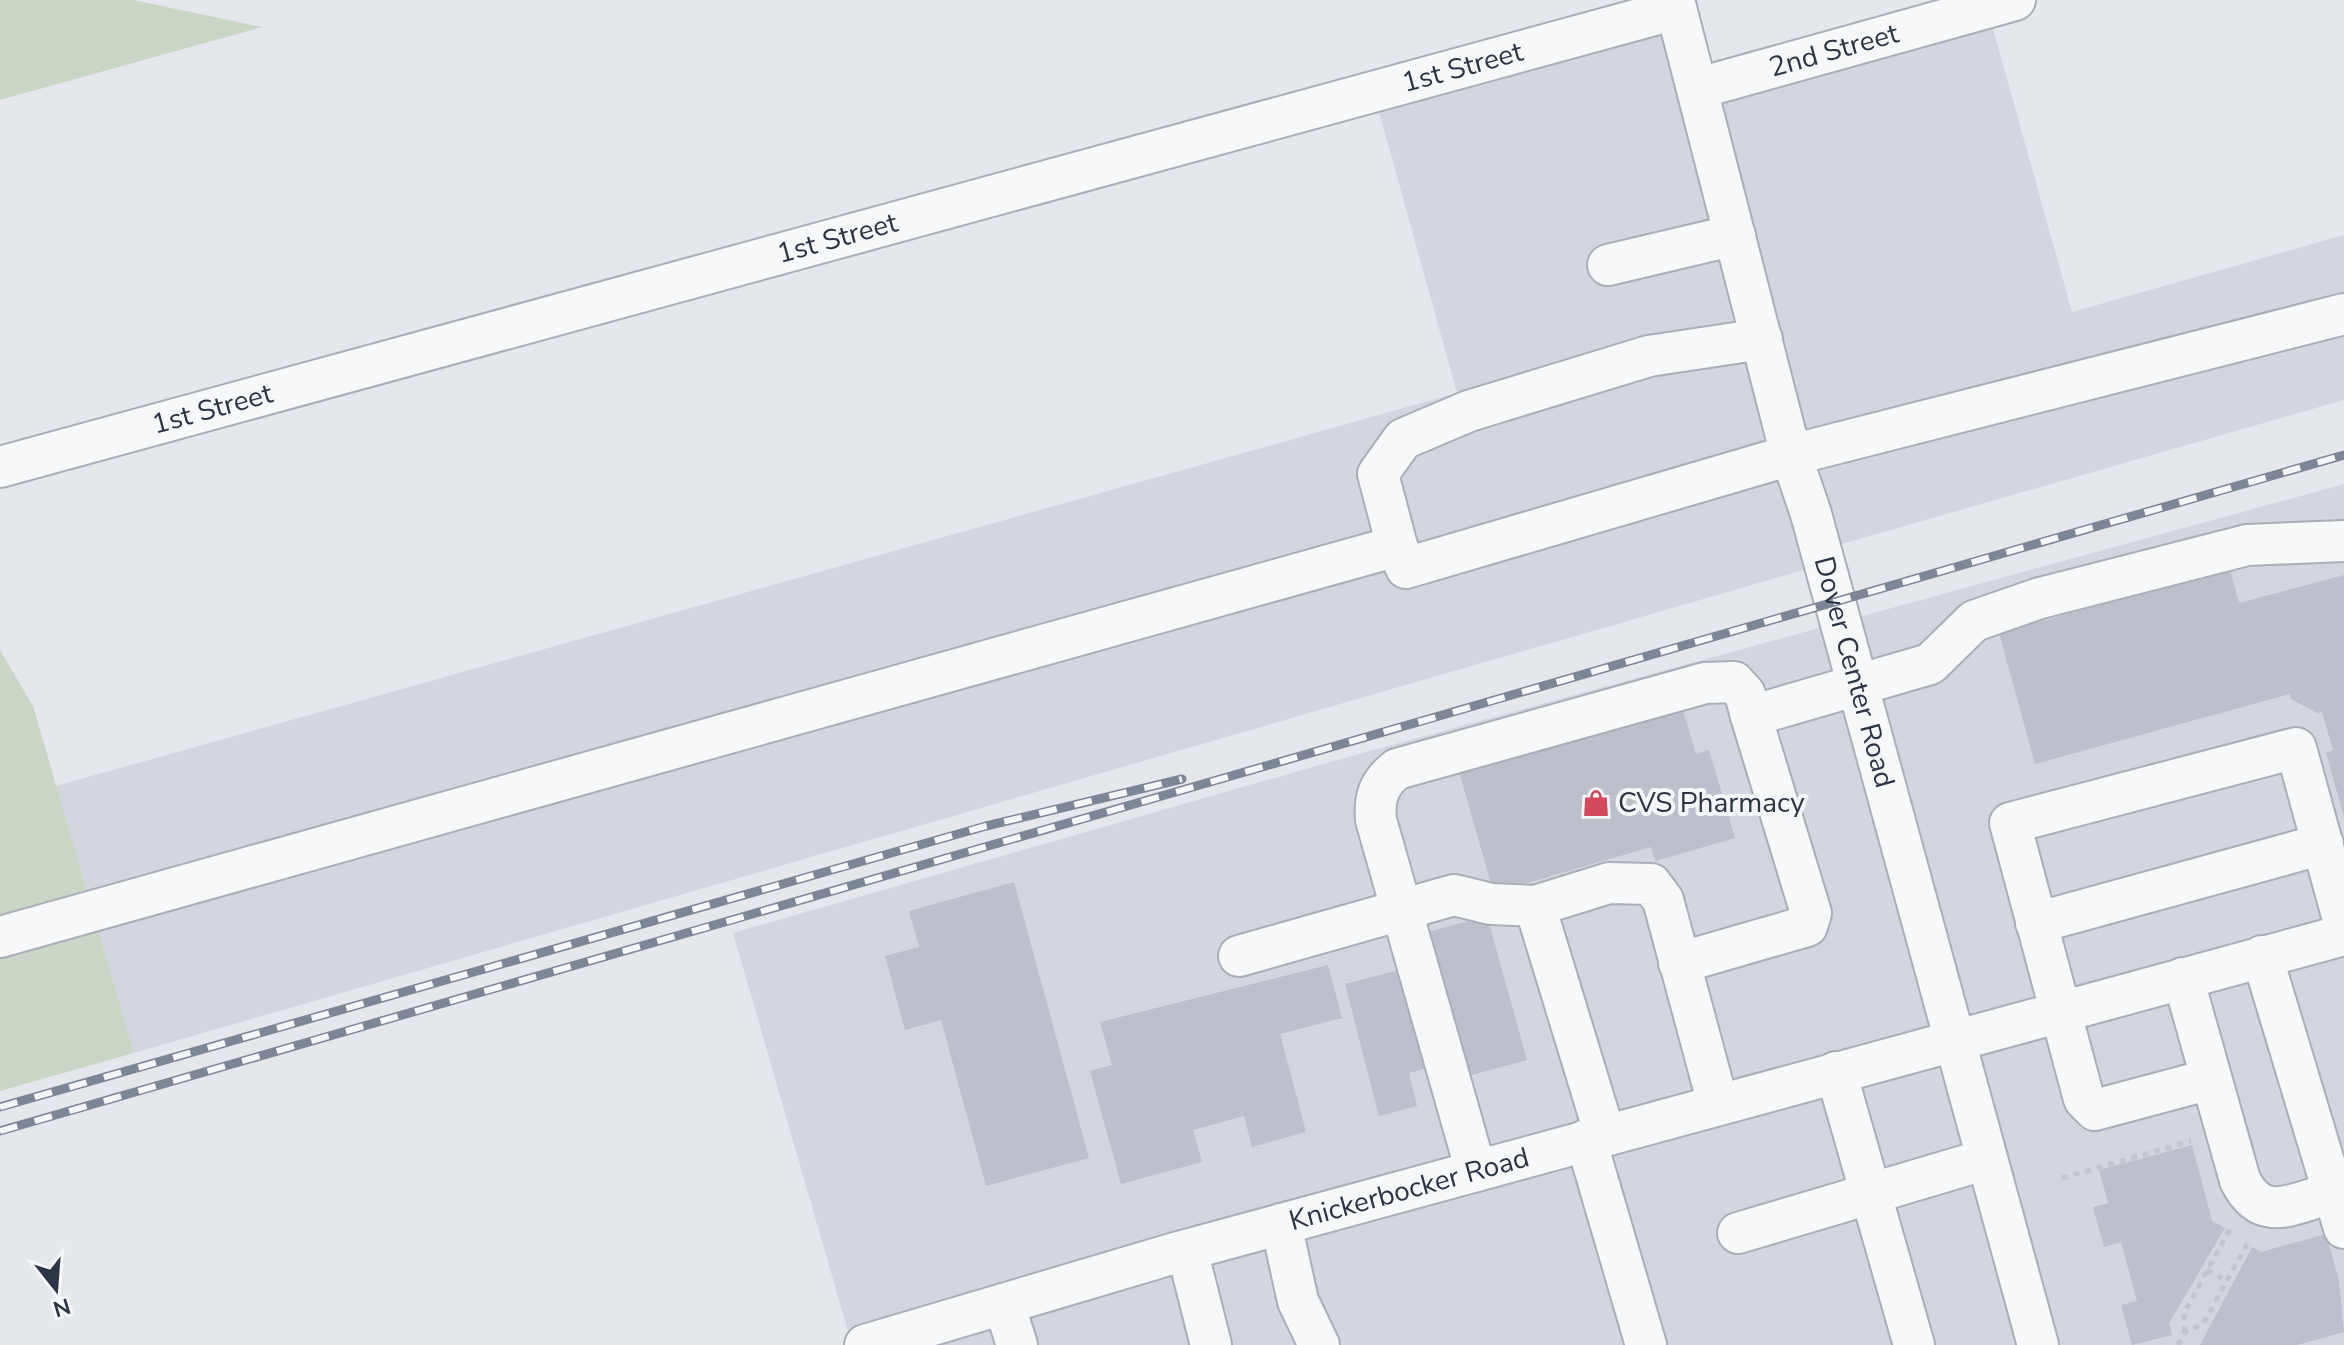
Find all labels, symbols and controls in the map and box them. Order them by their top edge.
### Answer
street label: 2nd Street [1765,14,1903,87]
street label: 1st Street [1398,33,1527,102]
street label: 1st Street [773,204,902,273]
street label: 1st Street [148,374,277,444]
street label: Dover Center Road [1804,552,1904,792]
place label: CVS Pharmacy [1618,784,1805,822]
shop icon: CVS Pharmacy [1581,788,1611,818]
street label: Knickerbocker Road [1285,1139,1533,1240]
north arrow [16,1249,96,1329]
text: N [49,1290,74,1324]

